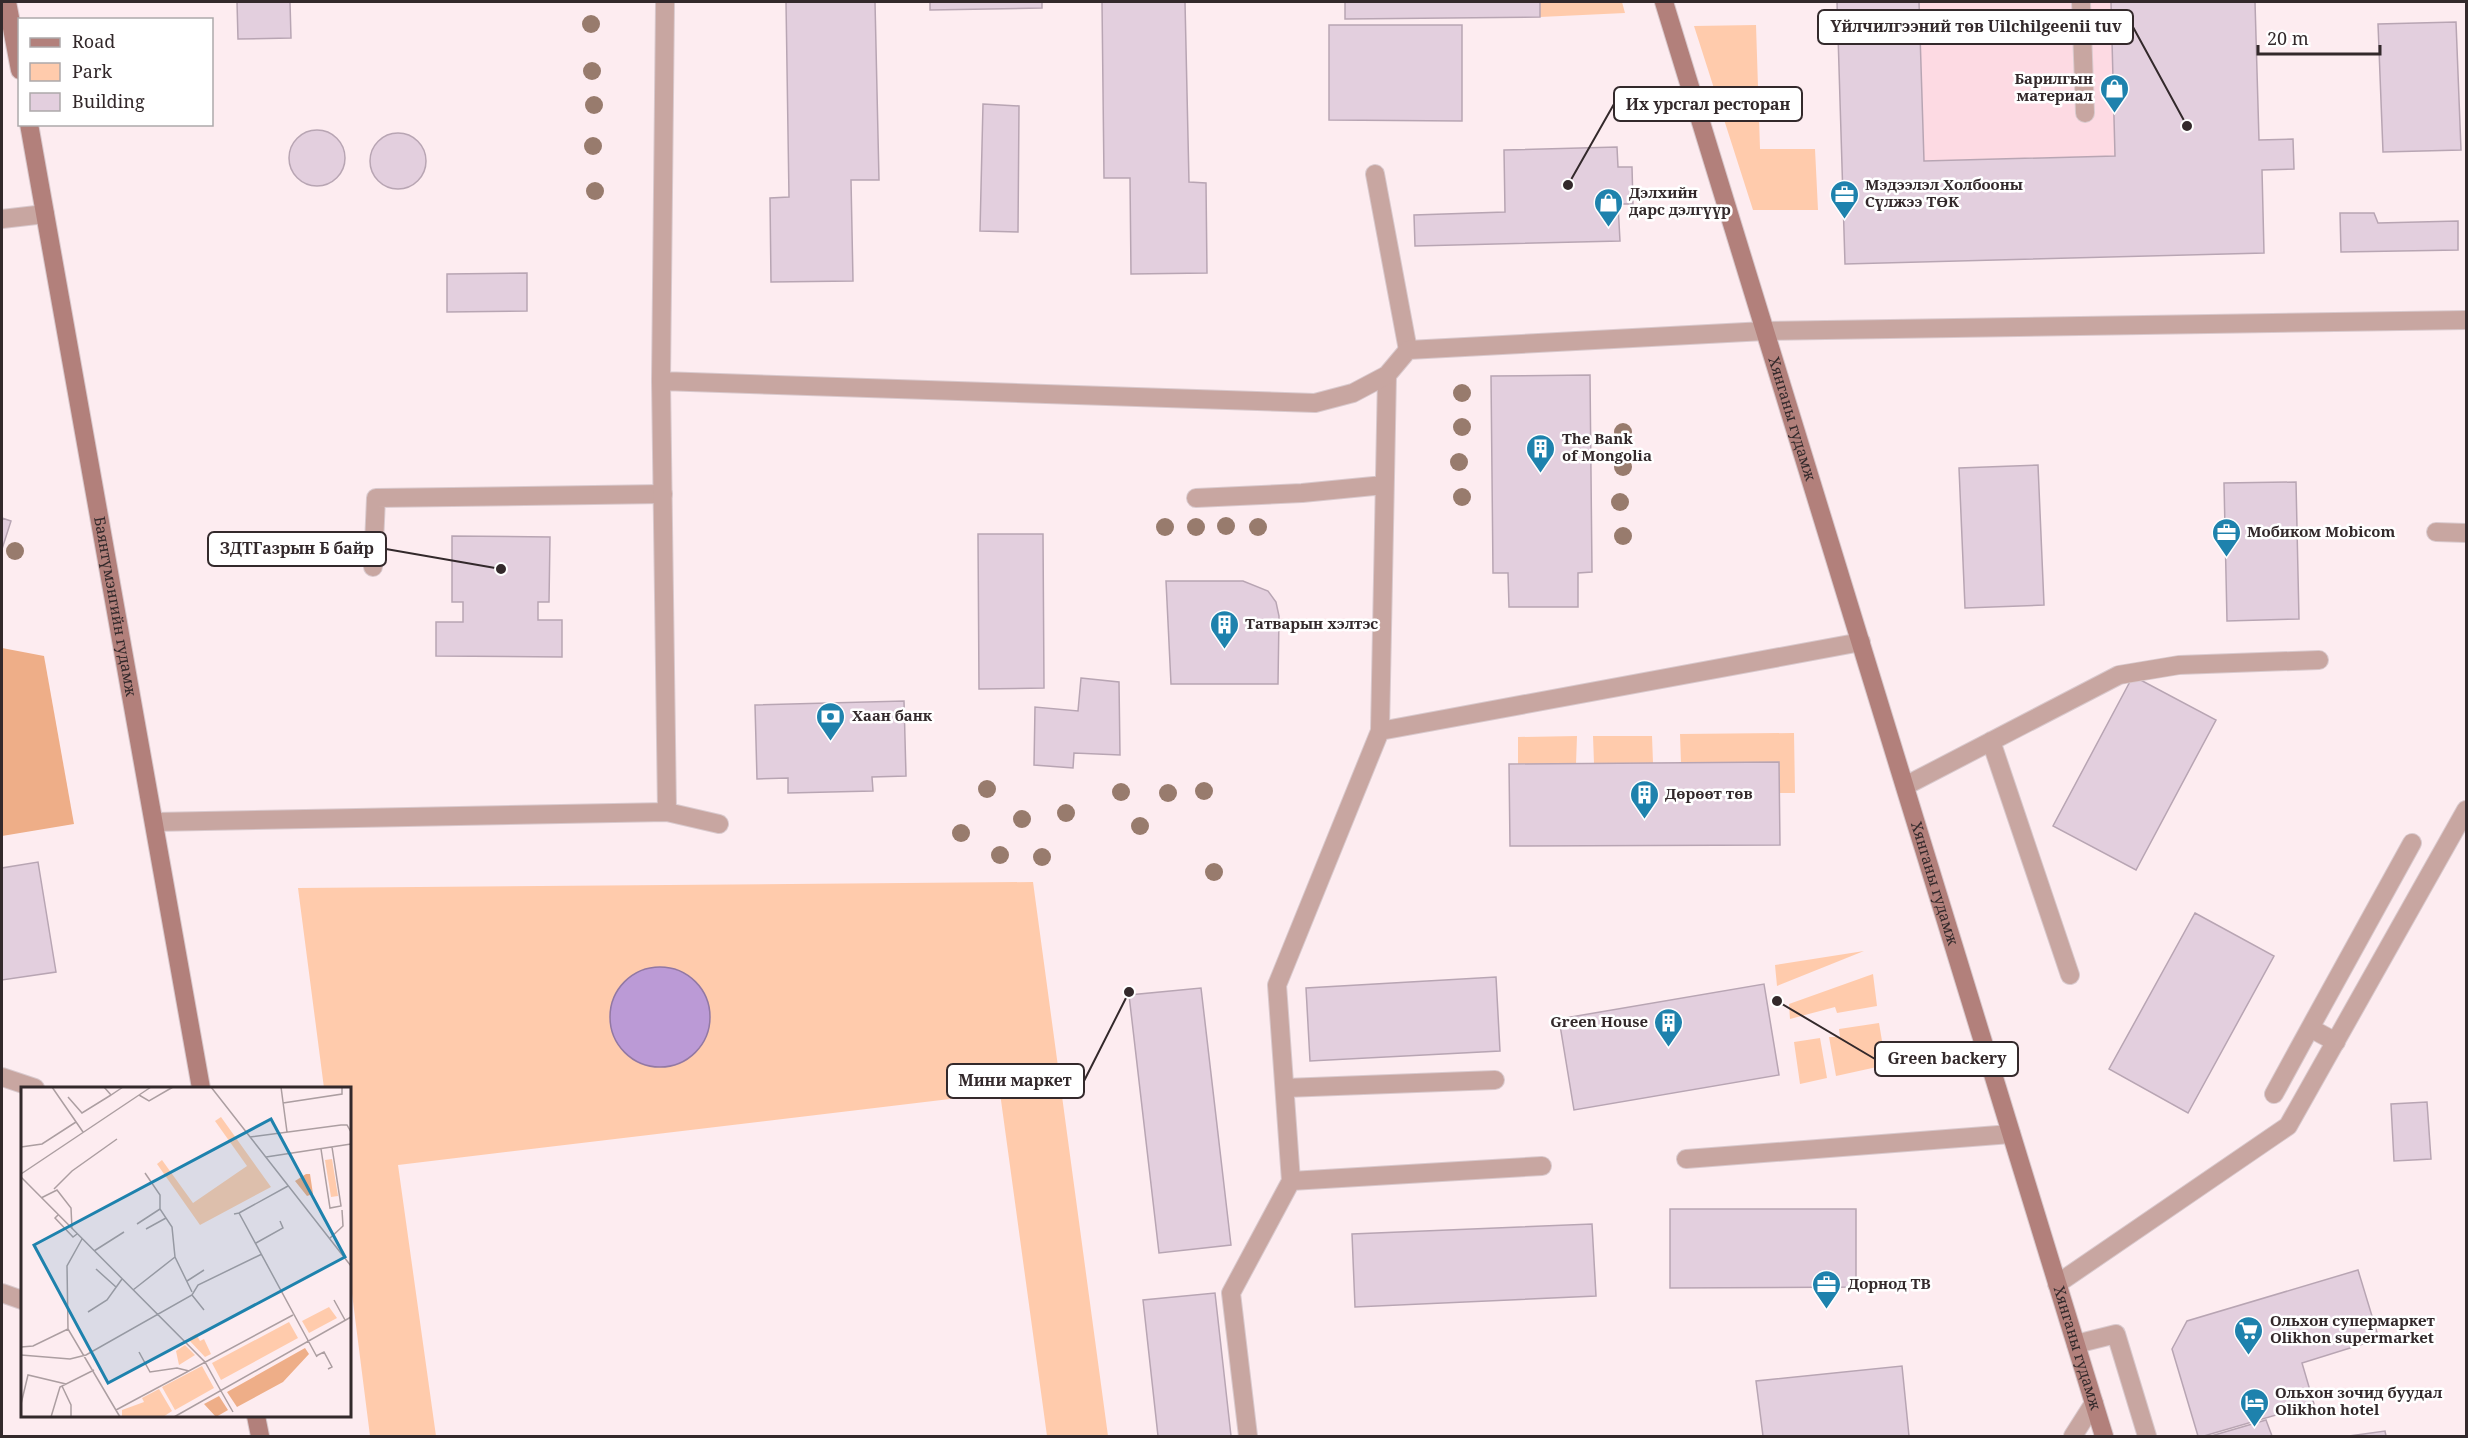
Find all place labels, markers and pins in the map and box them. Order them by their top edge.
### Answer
callout: Үйлчилгээний төв Uilchilgeenii tuv [1818,10,2133,44]
place label: Барилгын материал [2014,68,2094,105]
shop icon: Барилгын материал [2098,72,2130,114]
callout: Их урсгал ресторан [1614,87,1802,121]
place label: Мэдээлэл Холбооны Сүлжээ ТӨК [1865,174,2023,211]
office icon: Мэдээлэл Холбооны Сүлжээ ТӨК [1828,178,1860,220]
place label: Дэлхийн дарс дэлгүүр [1629,182,1731,219]
shop icon: Дэлхийн дарс дэлгүүр [1592,186,1624,228]
place label: The Bank of Mongolia [1562,428,1652,465]
building icon: The Bank of Mongolia [1525,432,1557,474]
office icon: Мобиком Mobicom [2210,516,2242,558]
place label: Мобиком Mobicom [2247,521,2396,541]
callout: ЗДТГазрын Б байр [208,532,386,566]
building icon: Татварын хэлтэс [1208,608,1240,650]
place label: Татварын хэлтэс [1245,613,1378,633]
bank icon: Хаан банк [815,700,847,742]
place label: Хаан банк [852,705,933,725]
building icon: Дөрөөт төв [1628,778,1660,820]
place label: Дөрөөт төв [1665,783,1752,803]
building icon: Green House [1653,1006,1685,1048]
place label: Green House [1550,1011,1648,1031]
callout: Green backery [1875,1042,2018,1076]
callout: Мини маркет [947,1064,1084,1098]
office icon: Дорнод ТВ [1811,1268,1843,1310]
place label: Дорнод ТВ [1848,1273,1931,1293]
place label: Ольхон супермаркет Olikhon supermarket [2270,1310,2435,1347]
supermarket icon: Ольхон супермаркет Olikhon supermarket [2233,1314,2265,1356]
place label: Ольхон зочид буудал Olikhon hotel [2275,1382,2443,1419]
hotel icon: Ольхон зочид буудал Olikhon hotel [2238,1386,2270,1428]

